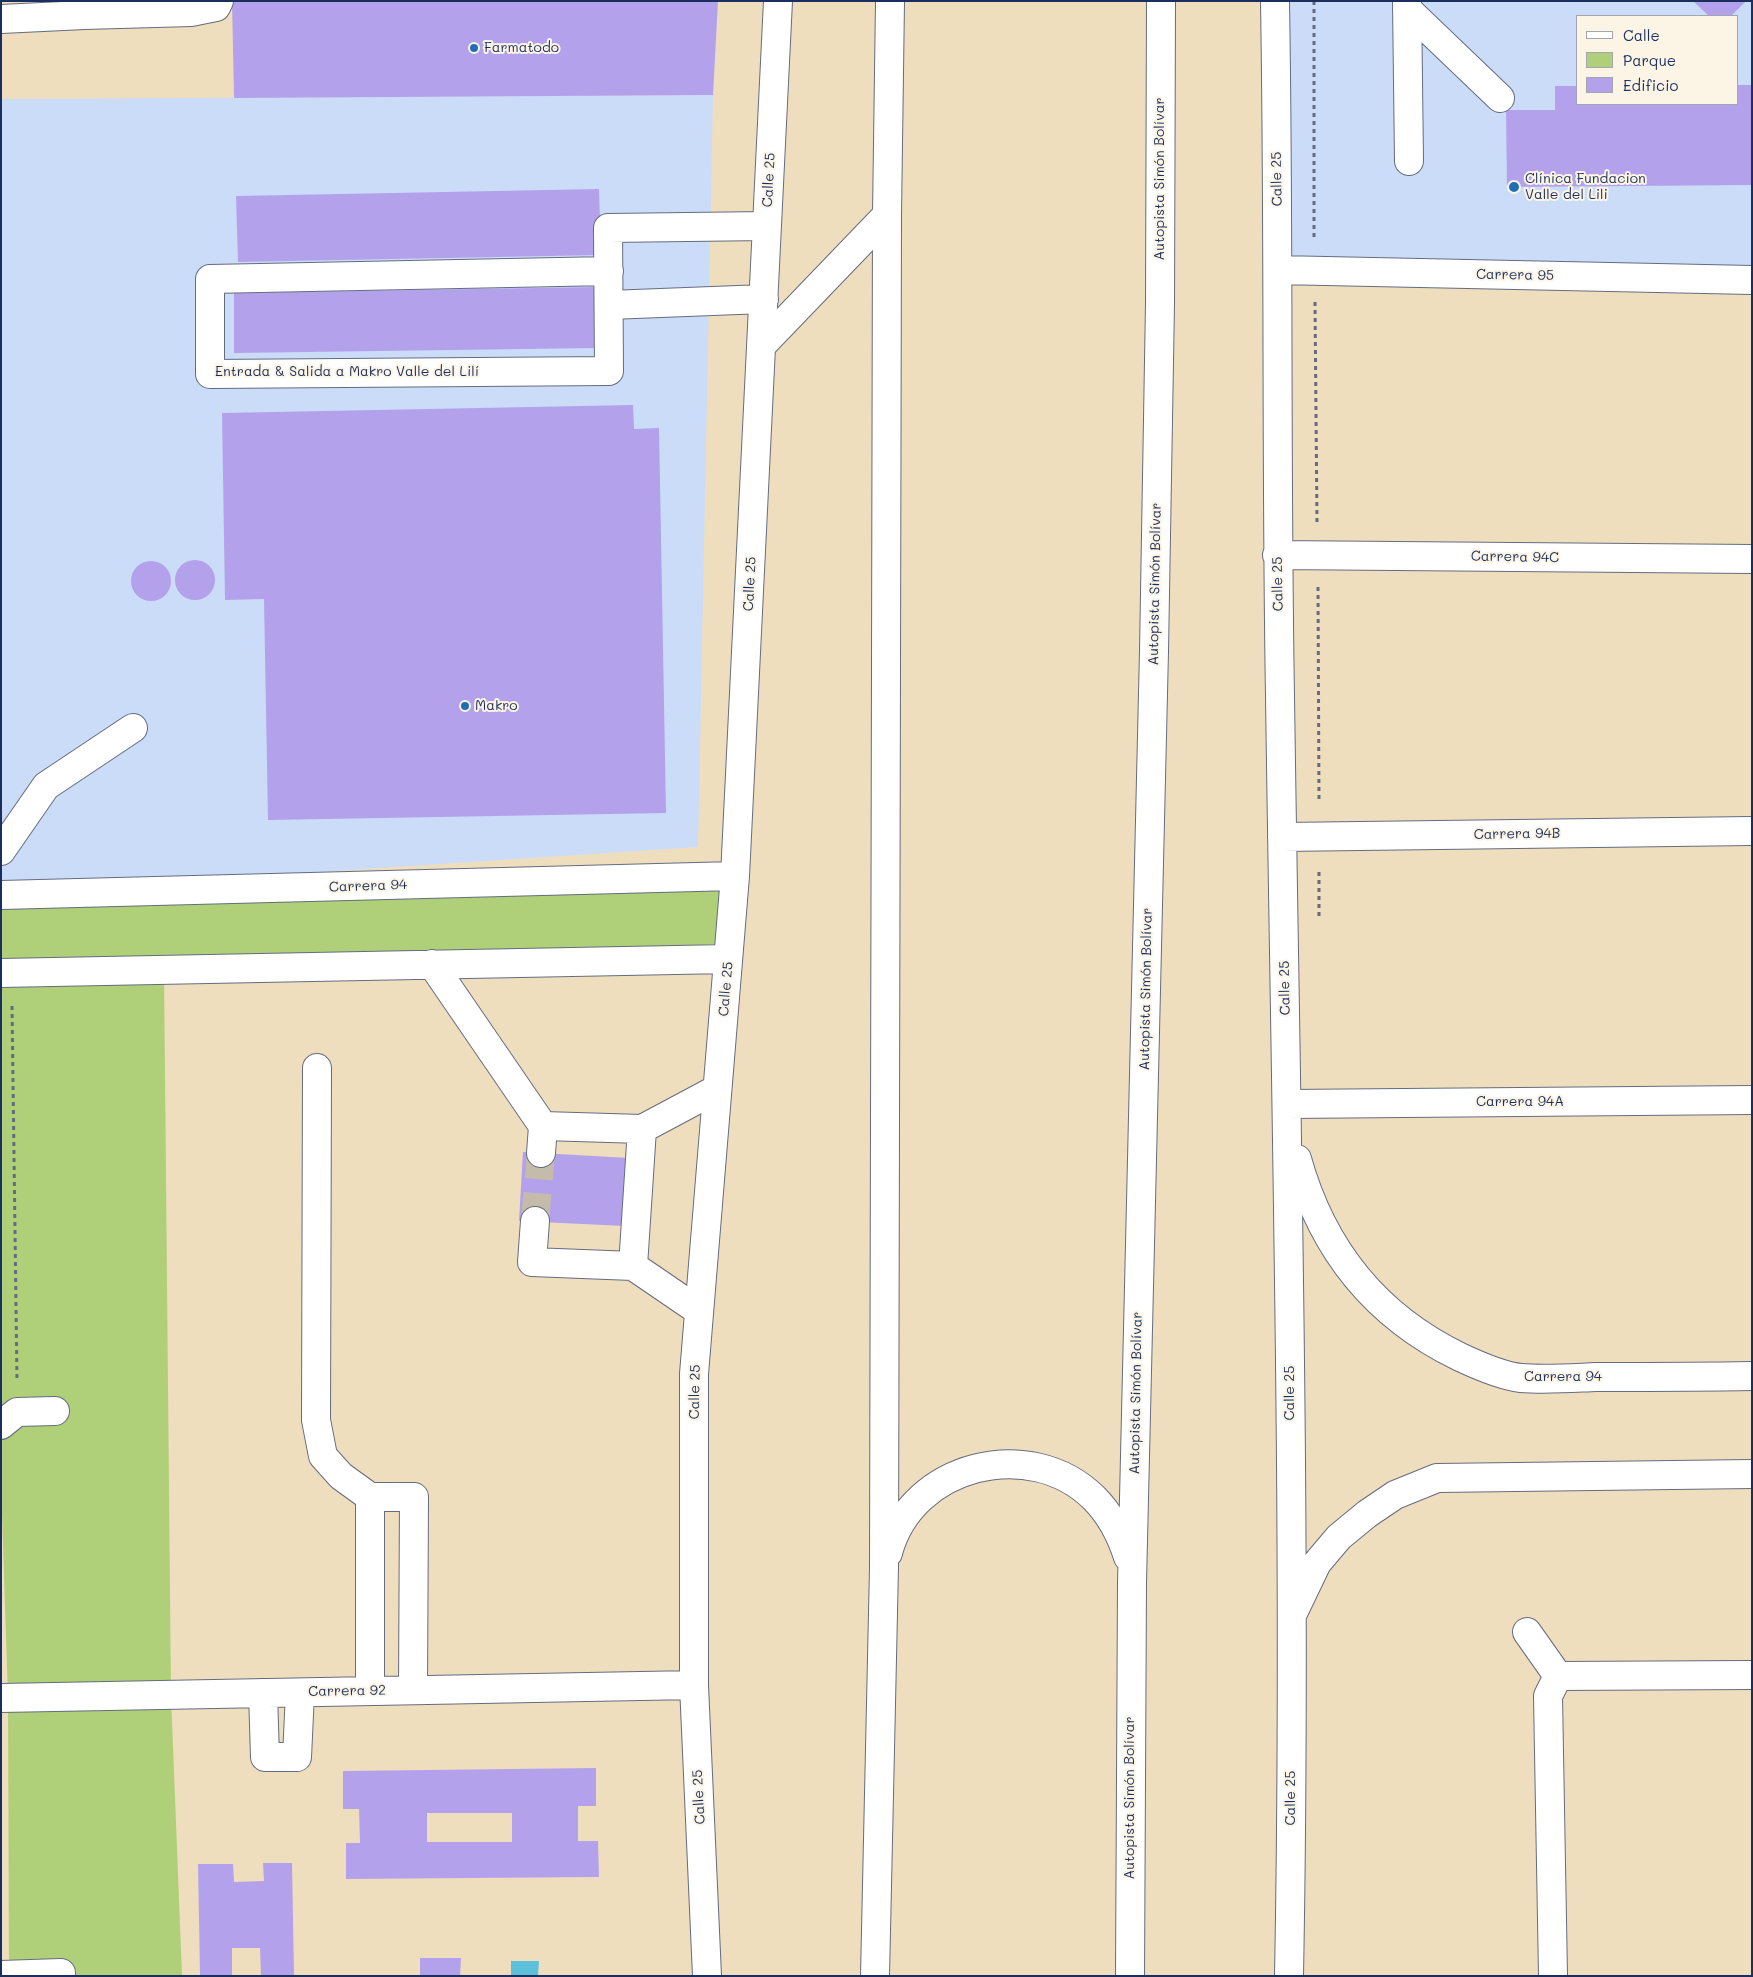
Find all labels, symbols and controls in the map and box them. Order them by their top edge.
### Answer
legend [1576,15,1738,105]
text: Calle [1623,25,1660,45]
place label: Farmatodo [484,40,559,56]
marker: Farmatodo [468,42,480,54]
text: Parque [1623,50,1676,70]
text: Edificio [1623,75,1678,95]
street label: Autopista Simón Bolívar [1152,98,1168,260]
street label: Calle 25 [1268,151,1286,207]
street label: Calle 25 [759,152,779,208]
place label: Clínica Fundacion Valle del Lili [1525,171,1646,203]
marker: Clínica Fundacion Valle del Lili [1507,180,1521,194]
street label: Carrera 95 [1476,266,1554,284]
street label: Entrada & Salida a Makro Valle del Lilí [215,364,479,380]
street label: Autopista Simón Bolívar [1145,502,1165,666]
street label: Carrera 94C [1471,548,1559,566]
street label: Calle 25 [740,556,760,612]
street label: Calle 25 [1269,556,1287,612]
place label: Makro [475,698,518,714]
marker: Makro [459,700,471,712]
street label: Carrera 94B [1473,825,1561,843]
street label: Carrera 94 [329,876,407,896]
street label: Autopista Simón Bolívar [1136,907,1156,1071]
street label: Calle 25 [1276,960,1294,1016]
street label: Calle 25 [715,961,737,1017]
street label: Carrera 94A [1476,1094,1564,1110]
street label: Autopista Simón Bolívar [1126,1311,1146,1475]
street label: Calle 25 [686,1364,704,1420]
street label: Calle 25 [1282,1366,1298,1420]
street label: Carrera 94 [1524,1369,1602,1385]
street label: Carrera 92 [308,1682,386,1700]
street label: Autopista Simón Bolívar [1122,1717,1138,1879]
street label: Calle 25 [689,1769,709,1825]
street label: Calle 25 [1283,1771,1299,1825]

